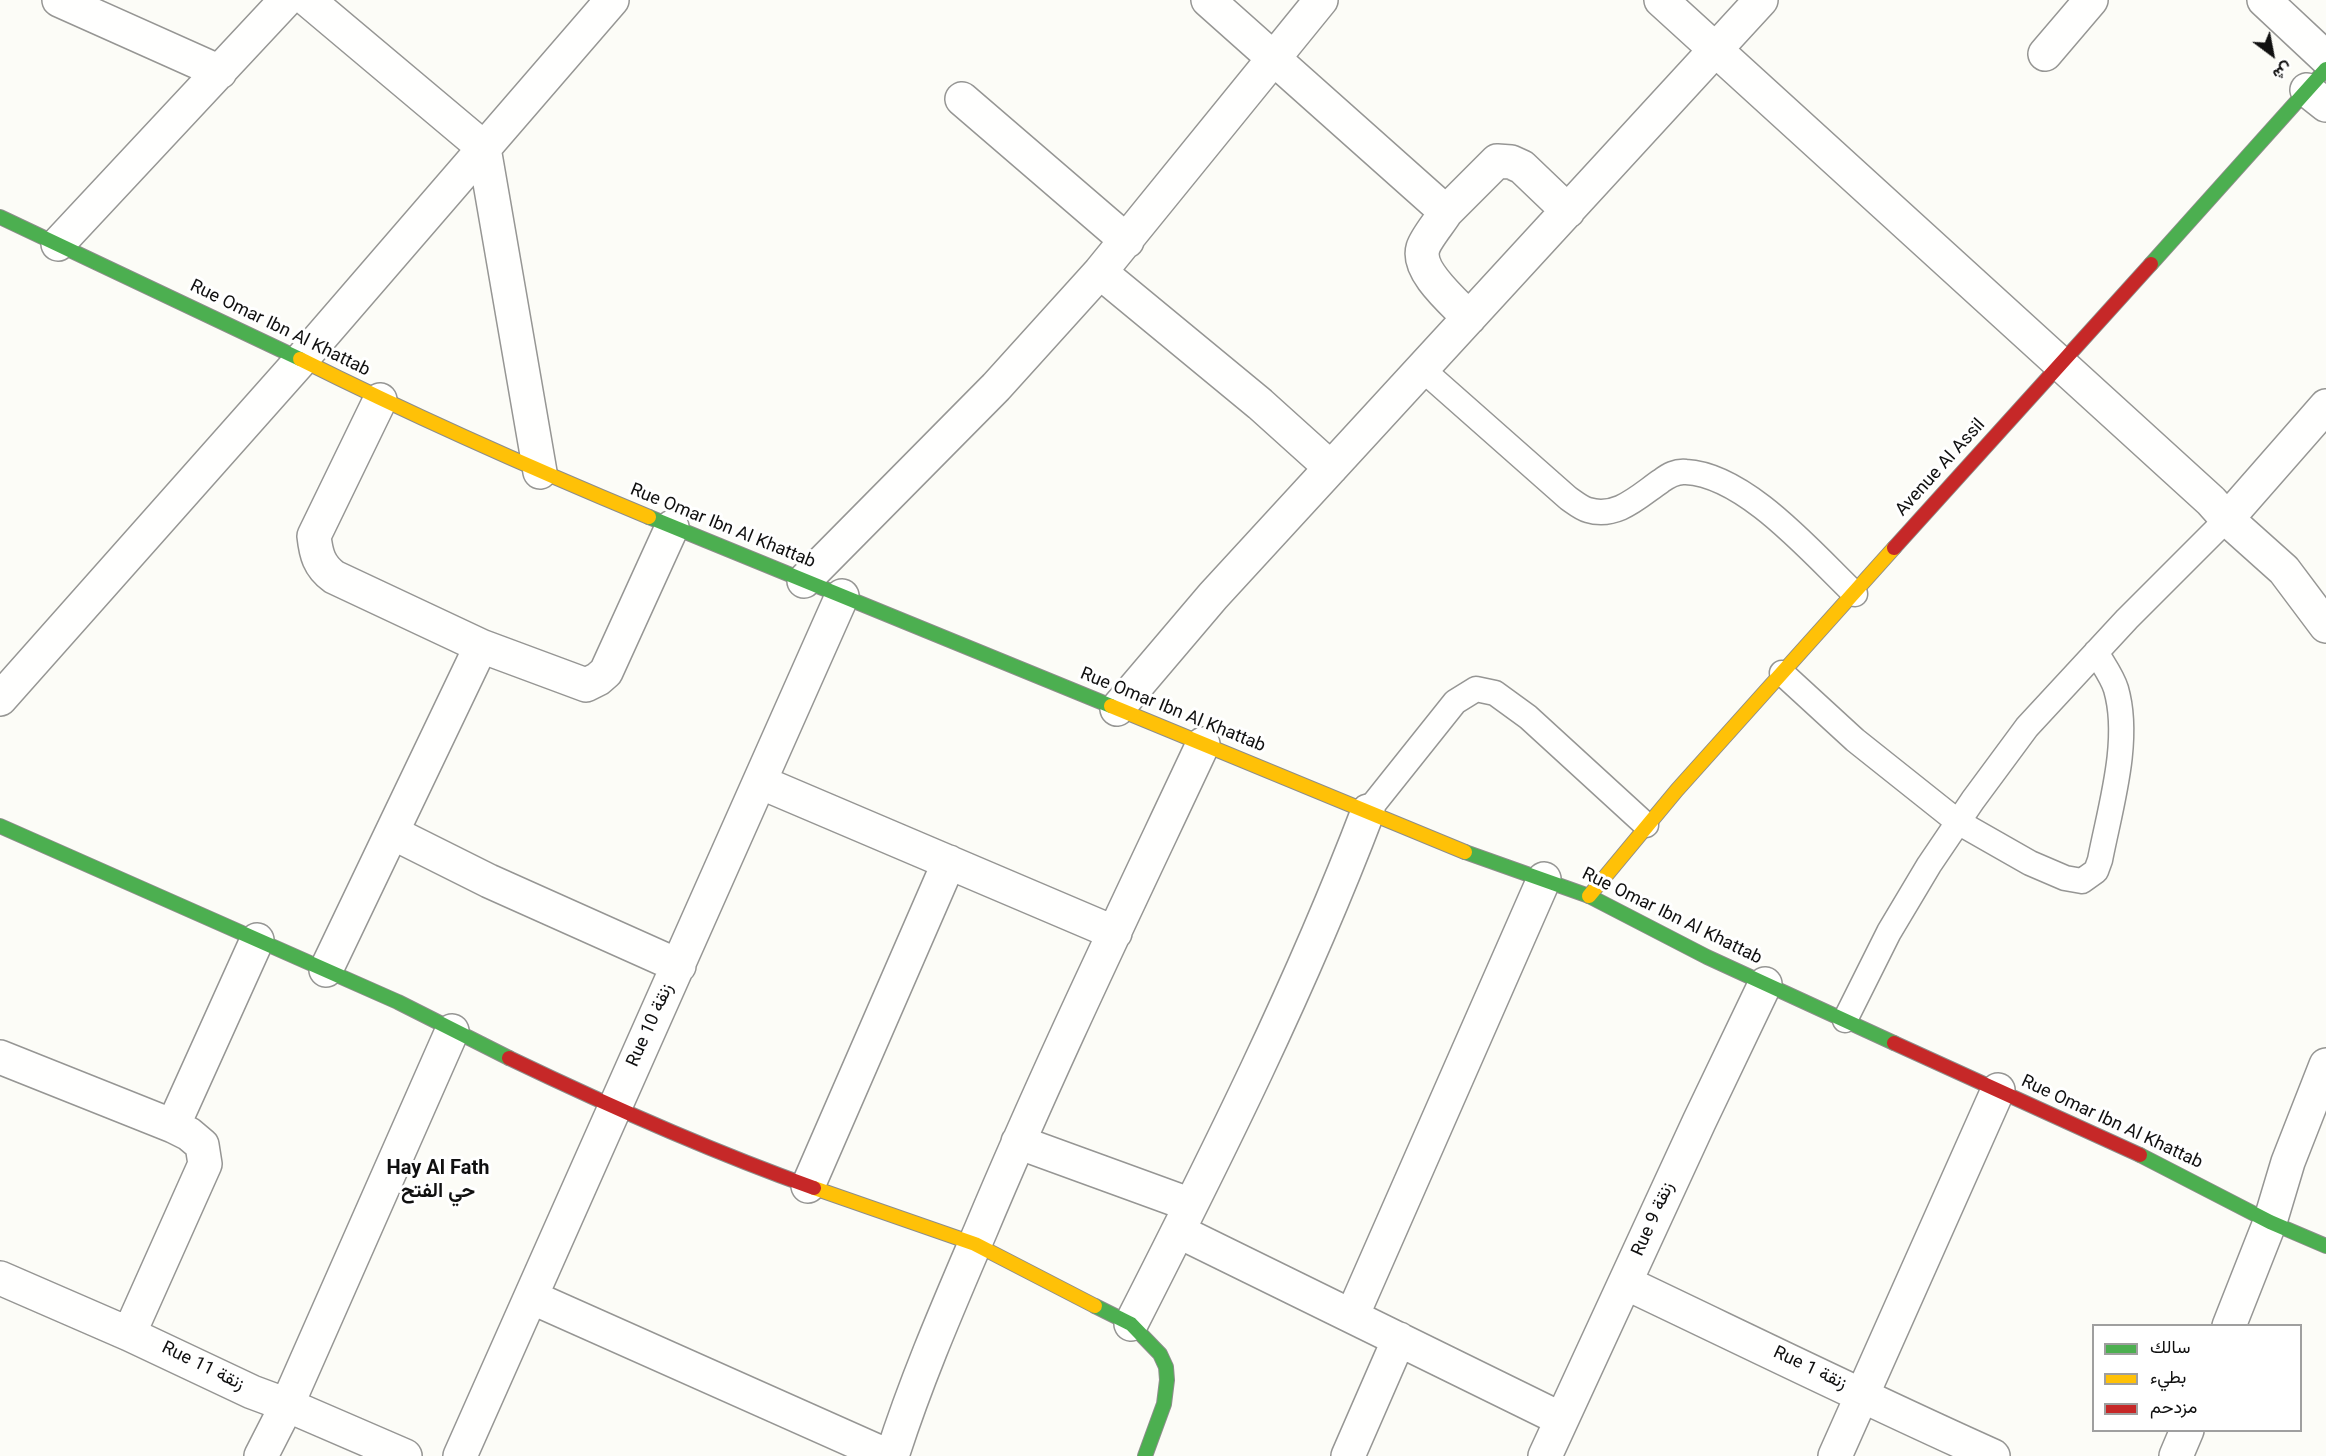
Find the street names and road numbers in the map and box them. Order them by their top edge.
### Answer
street label: Rue Omar Ibn Al Khattab [185,277,373,383]
street label: Avenue Al Assil [1893,416,1991,522]
street label: Rue Omar Ibn Al Khattab [626,481,818,575]
street label: Rue Omar Ibn Al Khattab [1076,665,1268,759]
street label: Rue Omar Ibn Al Khattab [1577,865,1765,971]
street label: Rue 10 زنقة [624,981,680,1071]
street label: Rue Omar Ibn Al Khattab [2017,1072,2205,1176]
street label: Rue 9 زنقة [1629,1180,1681,1260]
street label: Rue 11 زنقة [157,1339,247,1397]
street label: Rue 1 زنقة [1769,1344,1849,1396]

